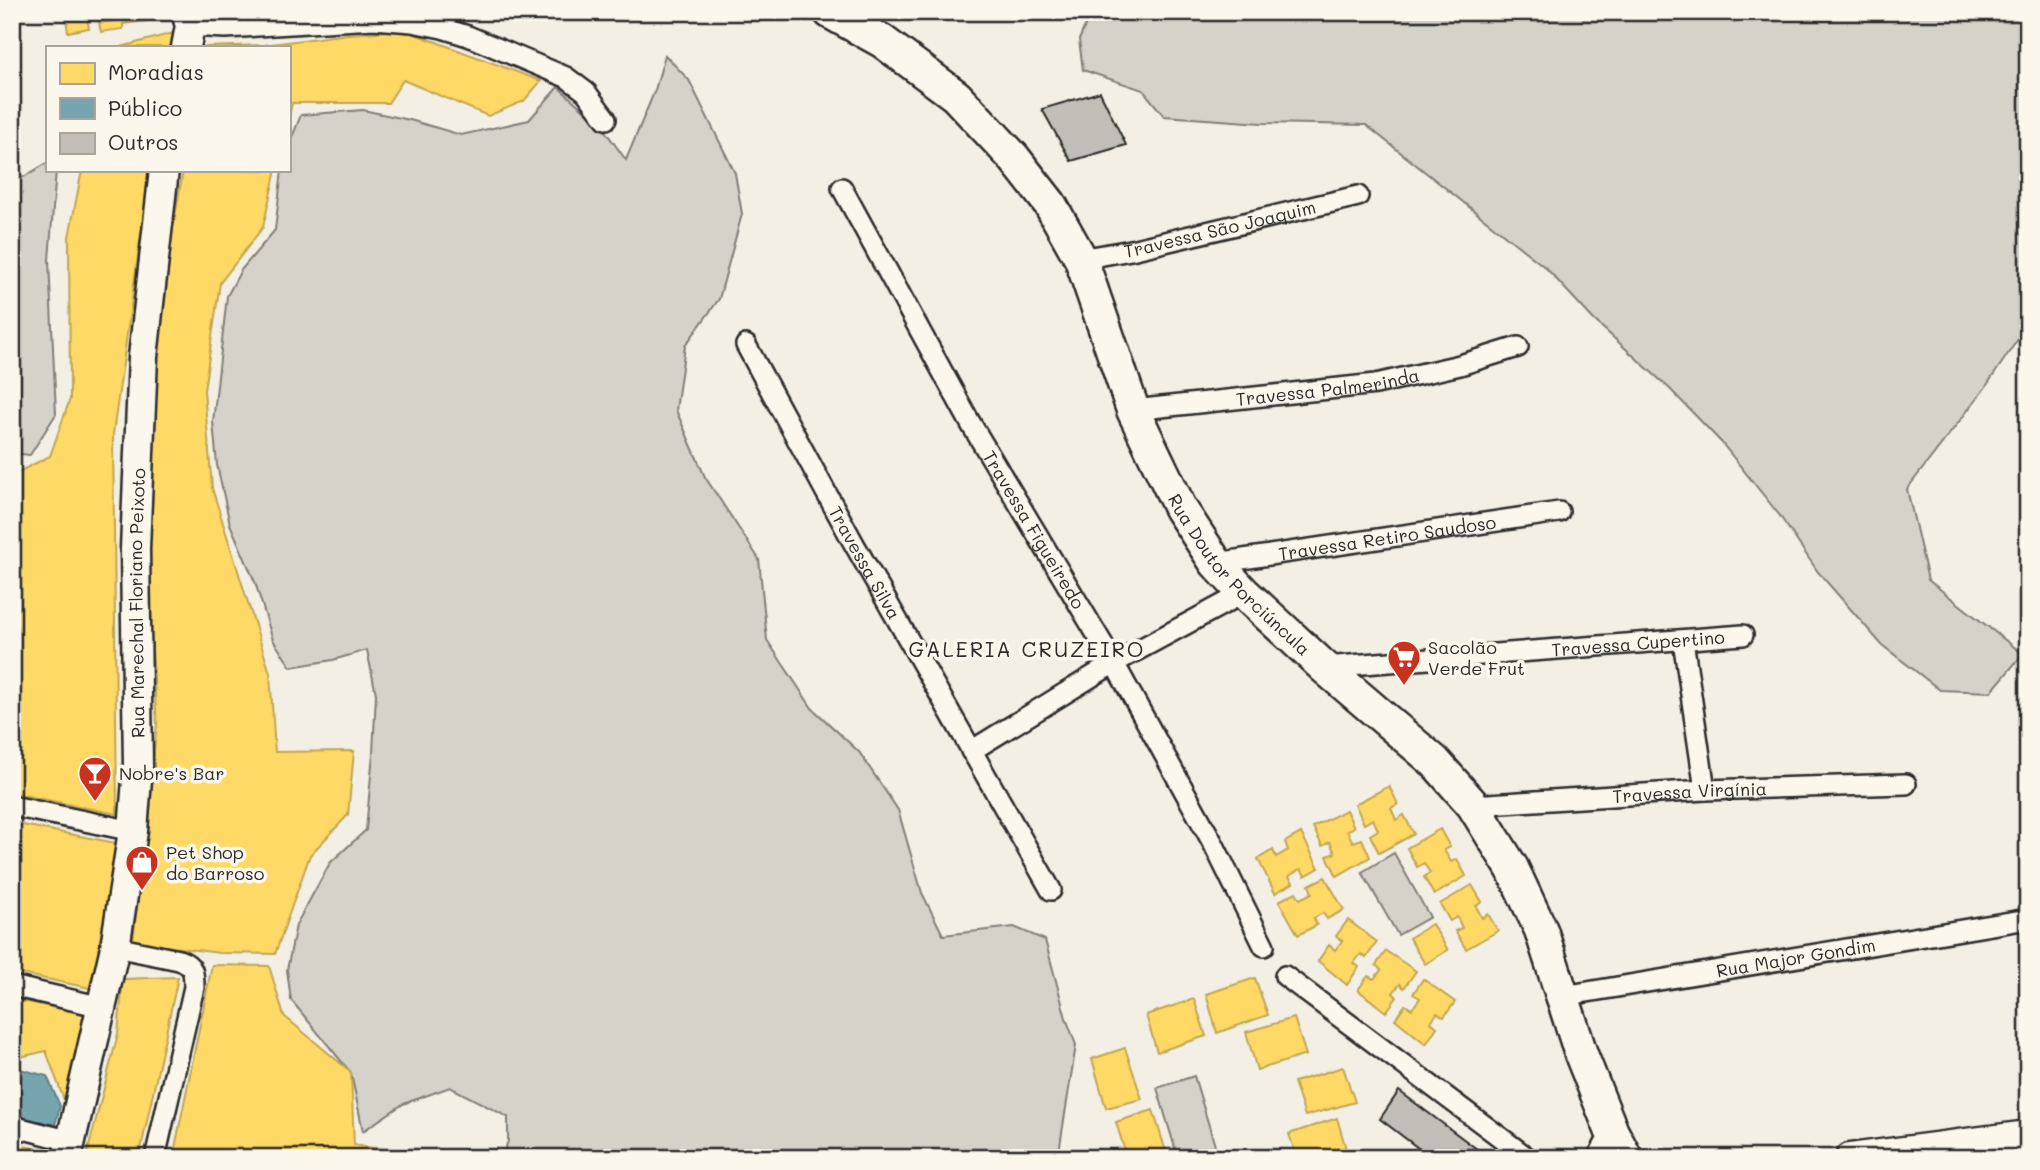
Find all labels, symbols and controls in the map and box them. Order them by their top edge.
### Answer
legend [46,46,290,172]
text: Moradias [108,58,204,85]
text: Público [108,94,182,121]
text: Outros [108,128,179,155]
street label: Travessa São Joaquim [1122,194,1318,263]
street label: Travessa Palmerinda [1235,363,1422,411]
street label: Travessa Figueiredo [978,446,1091,613]
street label: Rua Marechal Floriano Peixoto [123,467,150,738]
street label: Rua Doutor Porciúncula [1163,490,1316,661]
street label: Travessa Silva [824,502,906,624]
street label: Travessa Retiro Saudoso [1277,509,1498,566]
street label: Travessa Cupertino [1551,624,1726,662]
district label: GALERIA CRUZEIRO [908,635,1146,662]
place label: Sacolão Verde Frut [1428,635,1525,680]
supermarket icon: Sacolão Verde Frut [1385,638,1423,687]
bar icon: Nobre's Bar [76,754,114,803]
place label: Nobre's Bar [119,761,225,785]
street label: Travessa Virgínia [1612,776,1767,808]
place label: Pet Shop do Barroso [166,840,265,885]
shop icon: Pet Shop do Barroso [123,843,161,892]
street label: Rua Major Gondim [1715,932,1877,982]

